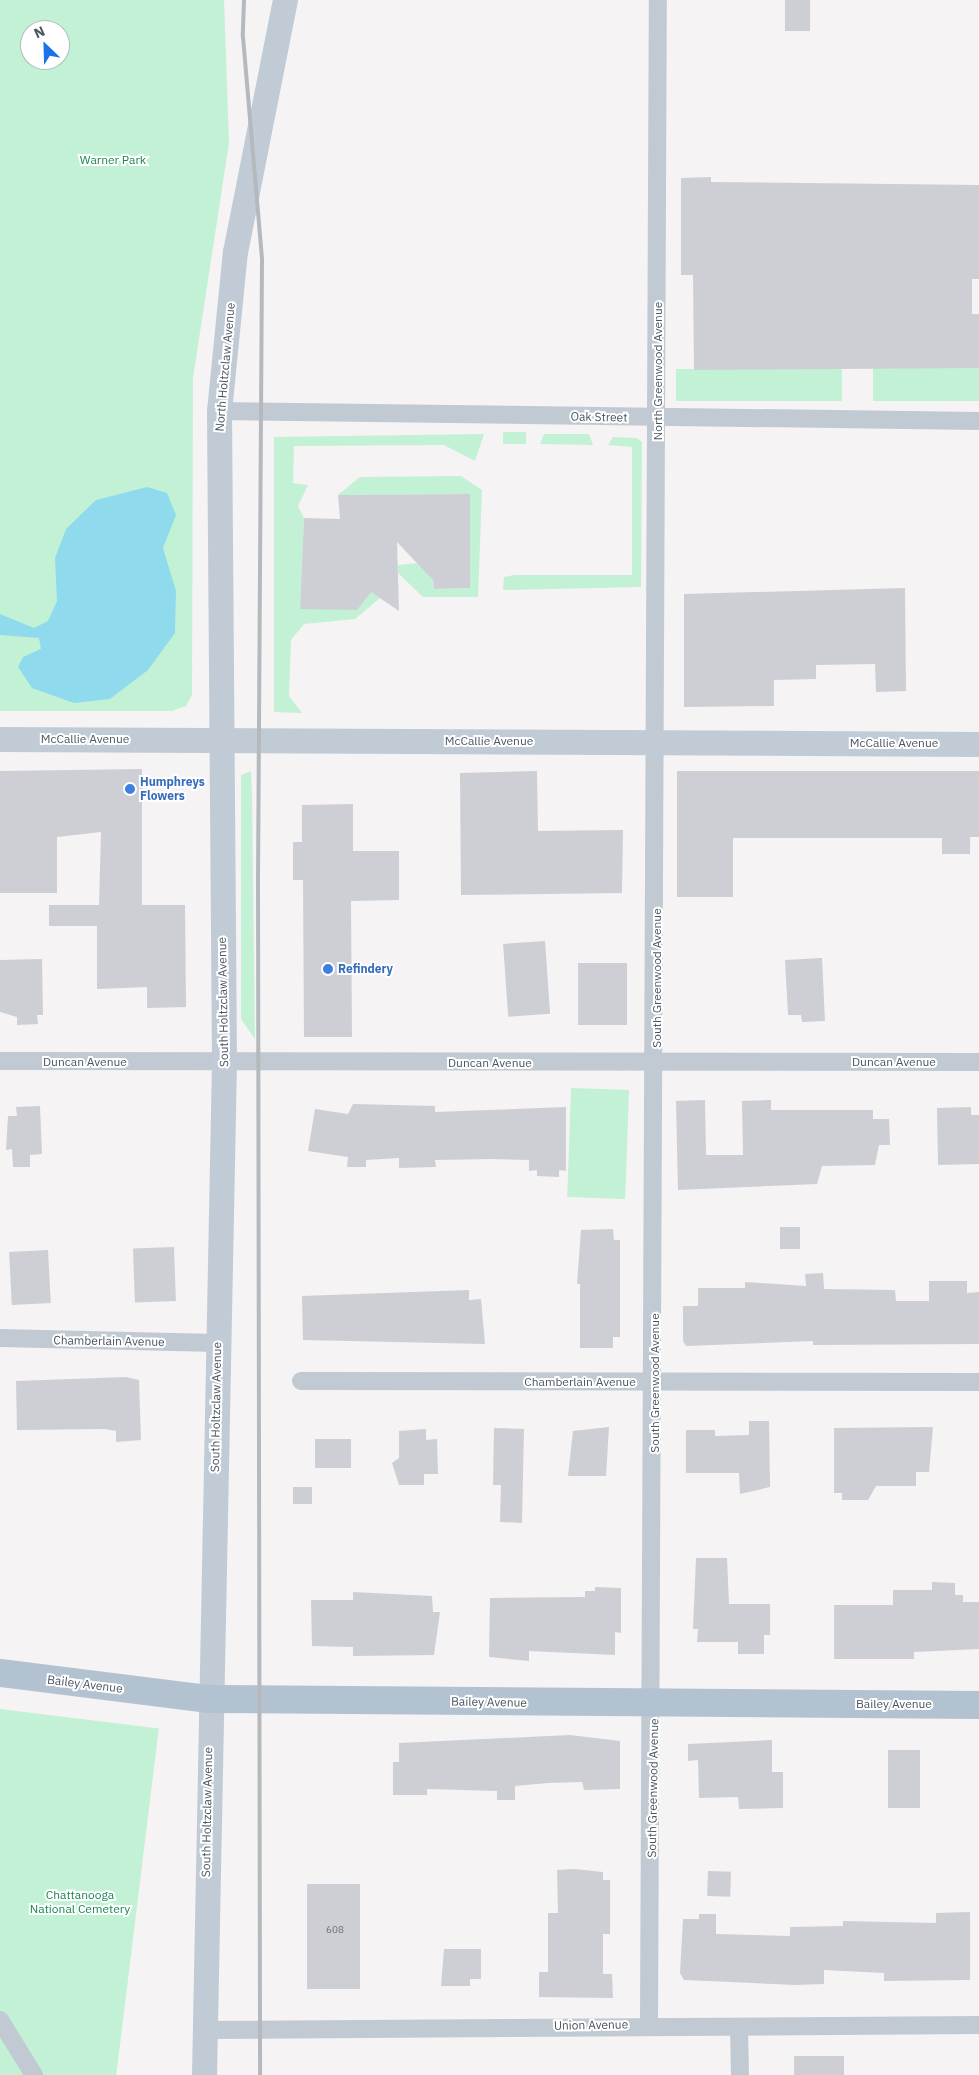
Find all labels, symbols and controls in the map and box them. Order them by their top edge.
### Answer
north arrow [20,20,70,70]
text: N [31,22,48,42]
park label: Warner Park [80,153,146,167]
street label: North Holtzclaw Avenue [212,302,238,432]
street label: North Greenwood Avenue [651,302,665,440]
street label: Oak Street [570,409,628,425]
street label: McCallie Avenue [41,732,129,746]
street label: McCallie Avenue [445,734,533,748]
street label: McCallie Avenue [850,736,938,750]
place label: Humphreys Flowers [140,775,205,803]
marker: Humphreys Flowers [124,783,136,795]
street label: South Greenwood Avenue [650,908,664,1048]
street label: South Holtzclaw Avenue [215,937,231,1067]
place label: Refindery [338,962,393,976]
marker: Refindery [322,963,334,975]
street label: Duncan Avenue [43,1055,127,1069]
street label: Duncan Avenue [852,1055,936,1069]
street label: Duncan Avenue [448,1056,532,1070]
street label: South Greenwood Avenue [648,1313,662,1453]
street label: Chamberlain Avenue [53,1333,165,1349]
street label: South Holtzclaw Avenue [208,1342,224,1472]
street label: Chamberlain Avenue [524,1375,636,1389]
street label: Bailey Avenue [46,1672,124,1696]
street label: Bailey Avenue [451,1694,527,1710]
street label: Bailey Avenue [856,1697,932,1711]
street label: South Greenwood Avenue [645,1718,661,1858]
street label: South Holtzclaw Avenue [199,1747,215,1877]
park label: Chattanooga National Cemetery [30,1888,130,1916]
house number: 608 [326,1924,344,1936]
street label: Union Avenue [554,2017,628,2033]

